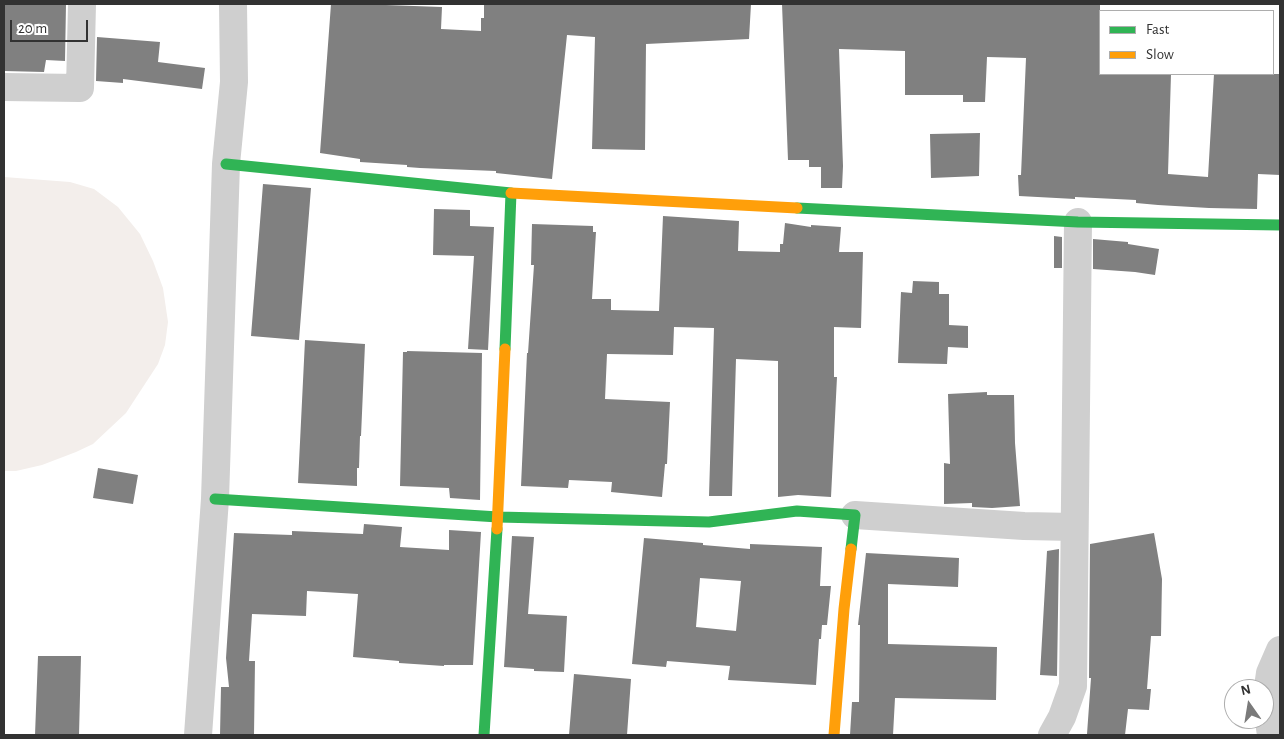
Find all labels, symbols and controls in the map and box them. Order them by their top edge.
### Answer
scale bar [12,10,90,42]
legend [1099,10,1274,75]
text: 20 m [18,21,47,36]
text: Fast [1146,22,1169,37]
text: Slow [1146,47,1174,62]
north arrow [1224,679,1274,729]
text: N [1240,682,1252,698]

